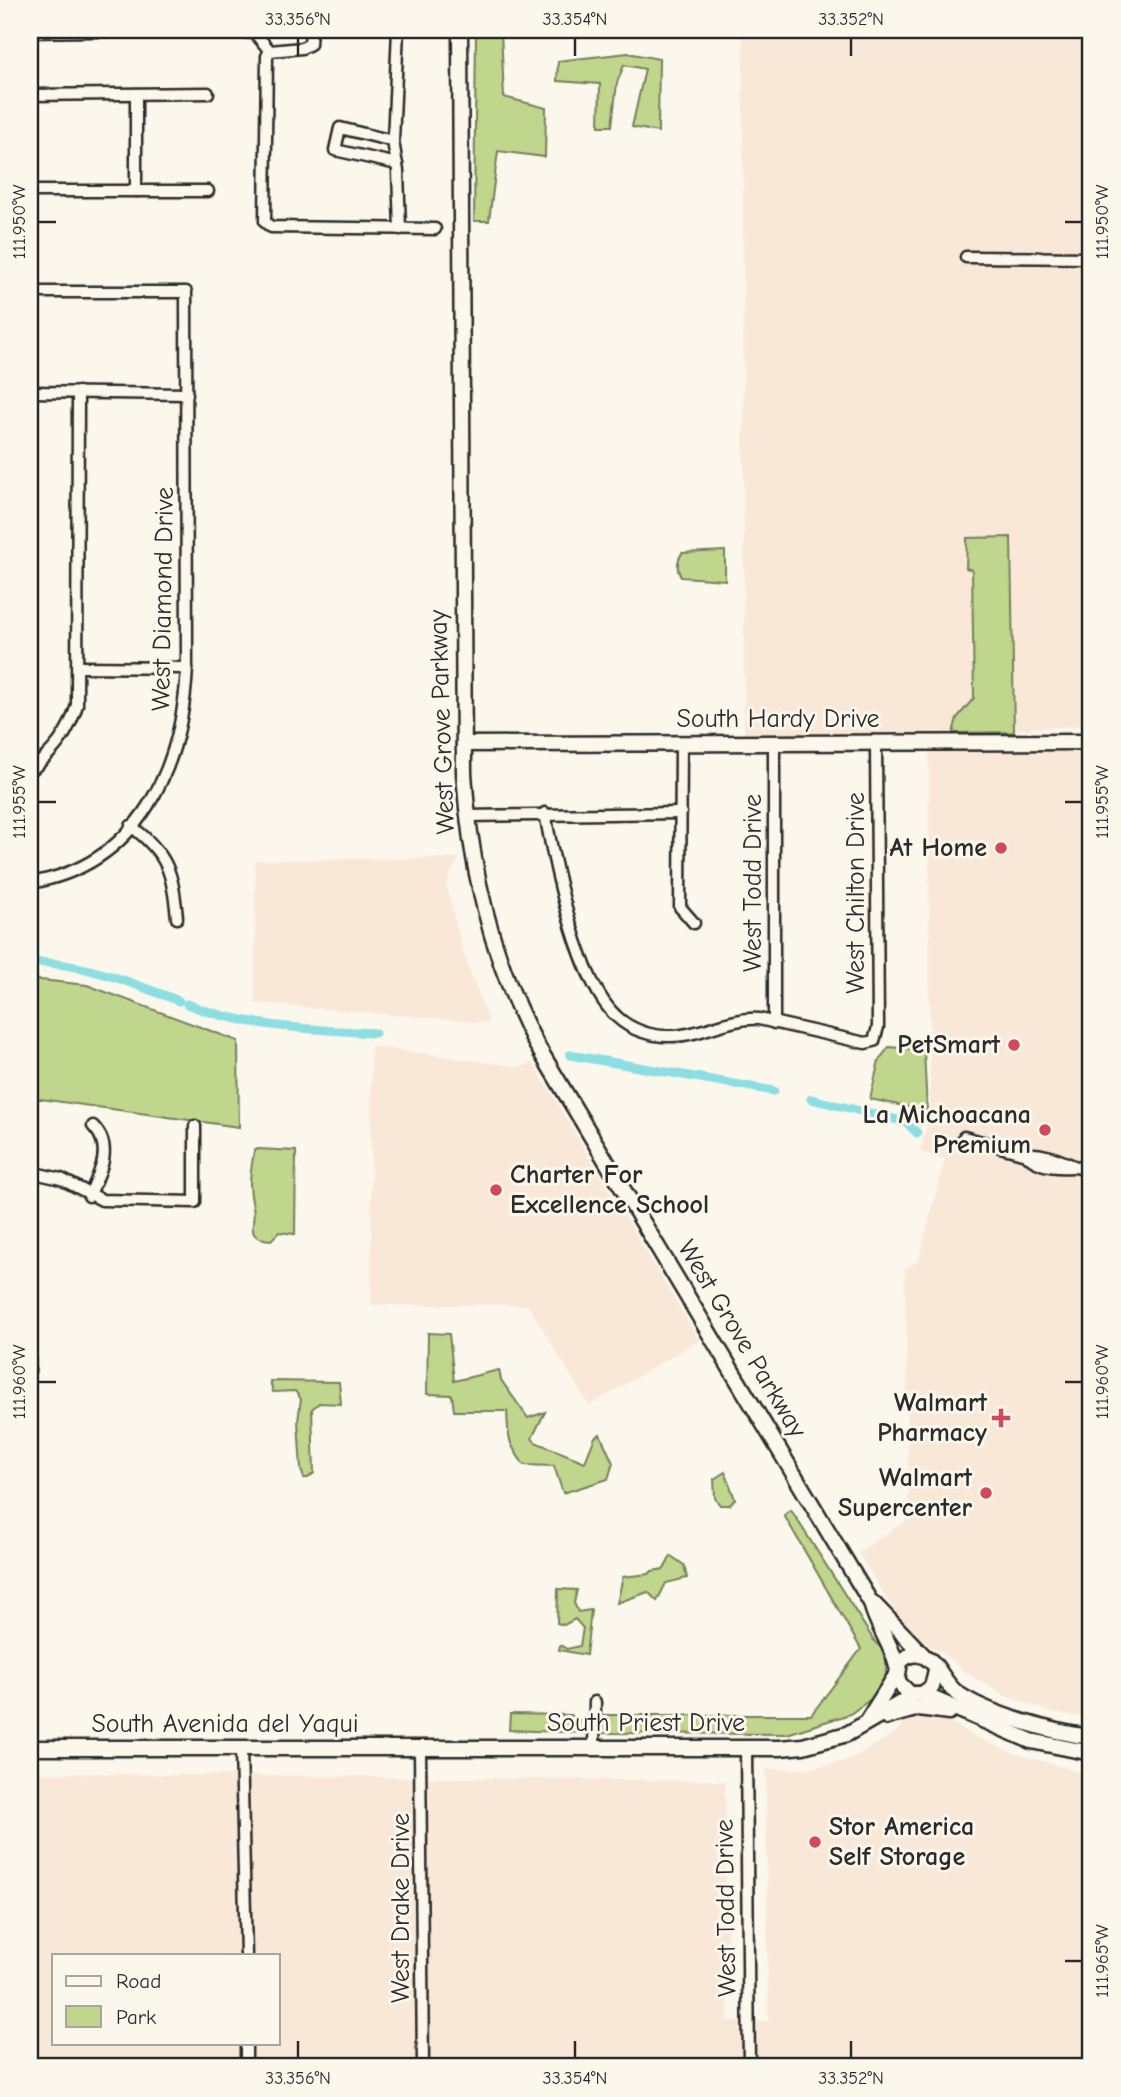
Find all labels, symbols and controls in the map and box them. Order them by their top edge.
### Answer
text: 33.356°N [265,9,331,30]
text: 33.354°N [543,9,607,30]
text: 33.352°N [818,9,884,30]
text: 111.950°W [9,184,30,259]
text: 111.950°W [1092,184,1113,259]
street label: West Diamond Drive [146,487,180,711]
street label: West Grove Parkway [423,609,461,835]
street label: South Hardy Drive [676,704,880,734]
text: 111.955°W [9,765,30,839]
text: 111.955°W [1092,765,1113,839]
street label: West Chilton Drive [841,792,871,994]
street label: West Todd Drive [738,794,768,972]
place label: At Home [889,833,987,863]
marker: At Home [993,840,1009,856]
place label: PetSmart [897,1030,1000,1060]
marker: PetSmart [1006,1037,1022,1053]
place label: La Michoacana Premium [863,1100,1031,1160]
marker: La Michoacana Premium [1037,1122,1053,1138]
place label: Charter For Excellence School [510,1160,709,1220]
marker: Charter For Excellence School [488,1182,504,1198]
street label: West Grove Parkway [671,1235,813,1443]
text: 111.960°W [9,1344,30,1419]
text: 111.960°W [1092,1344,1113,1419]
place label: Walmart Pharmacy [877,1388,987,1448]
marker: Walmart Pharmacy [993,1410,1009,1426]
place label: Walmart Supercenter [838,1463,973,1523]
marker: Walmart Supercenter [978,1485,994,1501]
street label: South Priest Drive [547,1708,745,1738]
street label: South Avenida del Yaqui [91,1709,359,1739]
place label: Stor America Self Storage [829,1812,974,1872]
street label: West Drake Drive [386,1813,416,2003]
street label: West Todd Drive [709,1819,743,1997]
marker: Stor America Self Storage [807,1834,823,1850]
text: 111.965°W [1092,1924,1113,1998]
legend [52,1954,280,2044]
text: Road [116,1969,161,1993]
text: Park [116,2005,156,2029]
text: 33.356°N [265,2068,331,2089]
text: 33.354°N [543,2068,607,2089]
text: 33.352°N [818,2068,884,2089]

